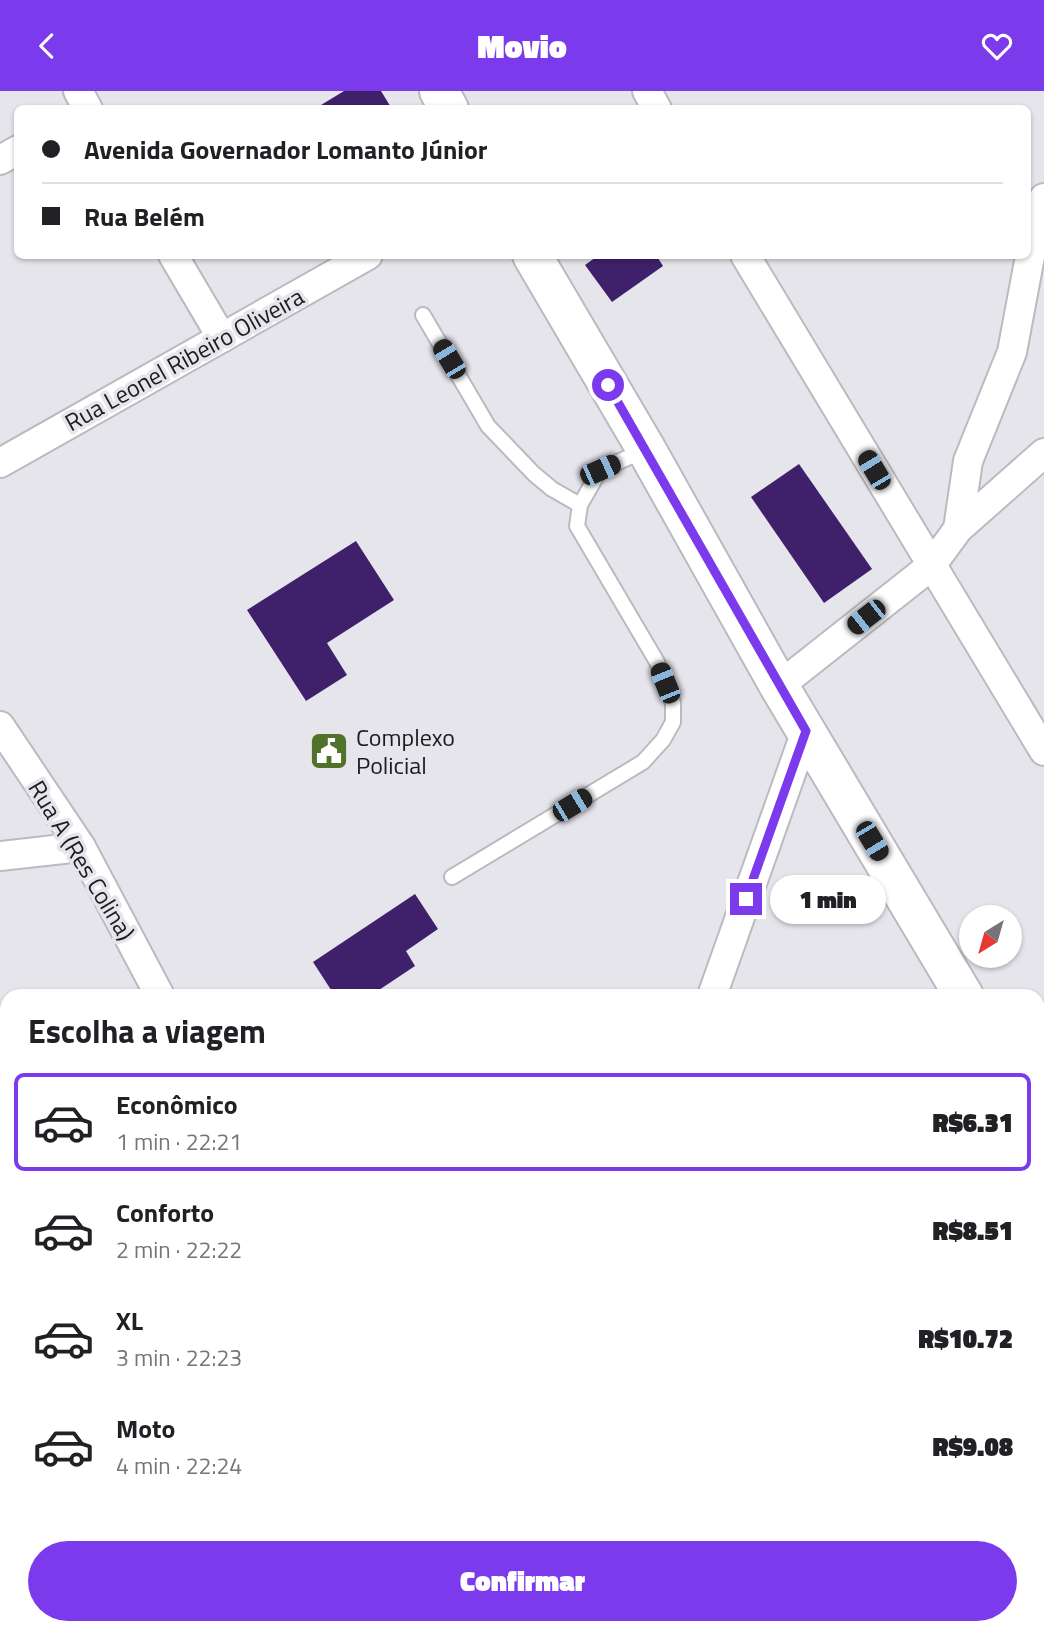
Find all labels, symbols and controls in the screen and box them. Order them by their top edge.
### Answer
text: Movio [477,22,567,70]
icon: back [28,27,66,65]
icon: heart [978,27,1016,65]
text: Avenida Governador Lomanto Júnior [84,130,488,169]
text: Rua Belém [84,197,205,236]
street label: Rua Leonel Ribeiro Oliveira [58,278,310,440]
car [430,336,469,382]
route start [592,369,624,401]
car [855,447,894,493]
car [577,452,624,488]
car [843,596,890,638]
car [648,660,683,706]
place label: Complexo Policial [356,719,455,783]
public building icon: Complexo Policial [308,730,350,772]
street label: Rua A (Res Colina) [20,773,144,947]
car [549,785,596,825]
car [853,818,892,864]
callout: 1 min [770,875,886,923]
text: 1 min [799,882,857,917]
route end [730,883,762,915]
north arrow [959,905,1022,968]
map controls [959,905,1022,968]
text: Escolha a viagem [28,1007,266,1055]
text: Econômico [116,1085,238,1124]
icon: car [32,1091,95,1154]
text: R$6.31 [932,1103,1013,1142]
text: 1 min · 22:21 [116,1124,242,1159]
text: Conforto [116,1193,214,1232]
icon: car [32,1199,95,1262]
text: R$8.51 [932,1211,1013,1250]
text: 2 min · 22:22 [116,1232,242,1267]
text: XL [116,1301,143,1340]
icon: car [32,1307,95,1370]
text: R$10.72 [918,1319,1013,1358]
text: 3 min · 22:23 [116,1340,242,1375]
text: Moto [116,1409,175,1448]
icon: car [32,1415,95,1478]
text: R$9.08 [932,1427,1013,1466]
text: 4 min · 22:24 [116,1448,242,1483]
button: Confirmar [28,1541,1017,1621]

